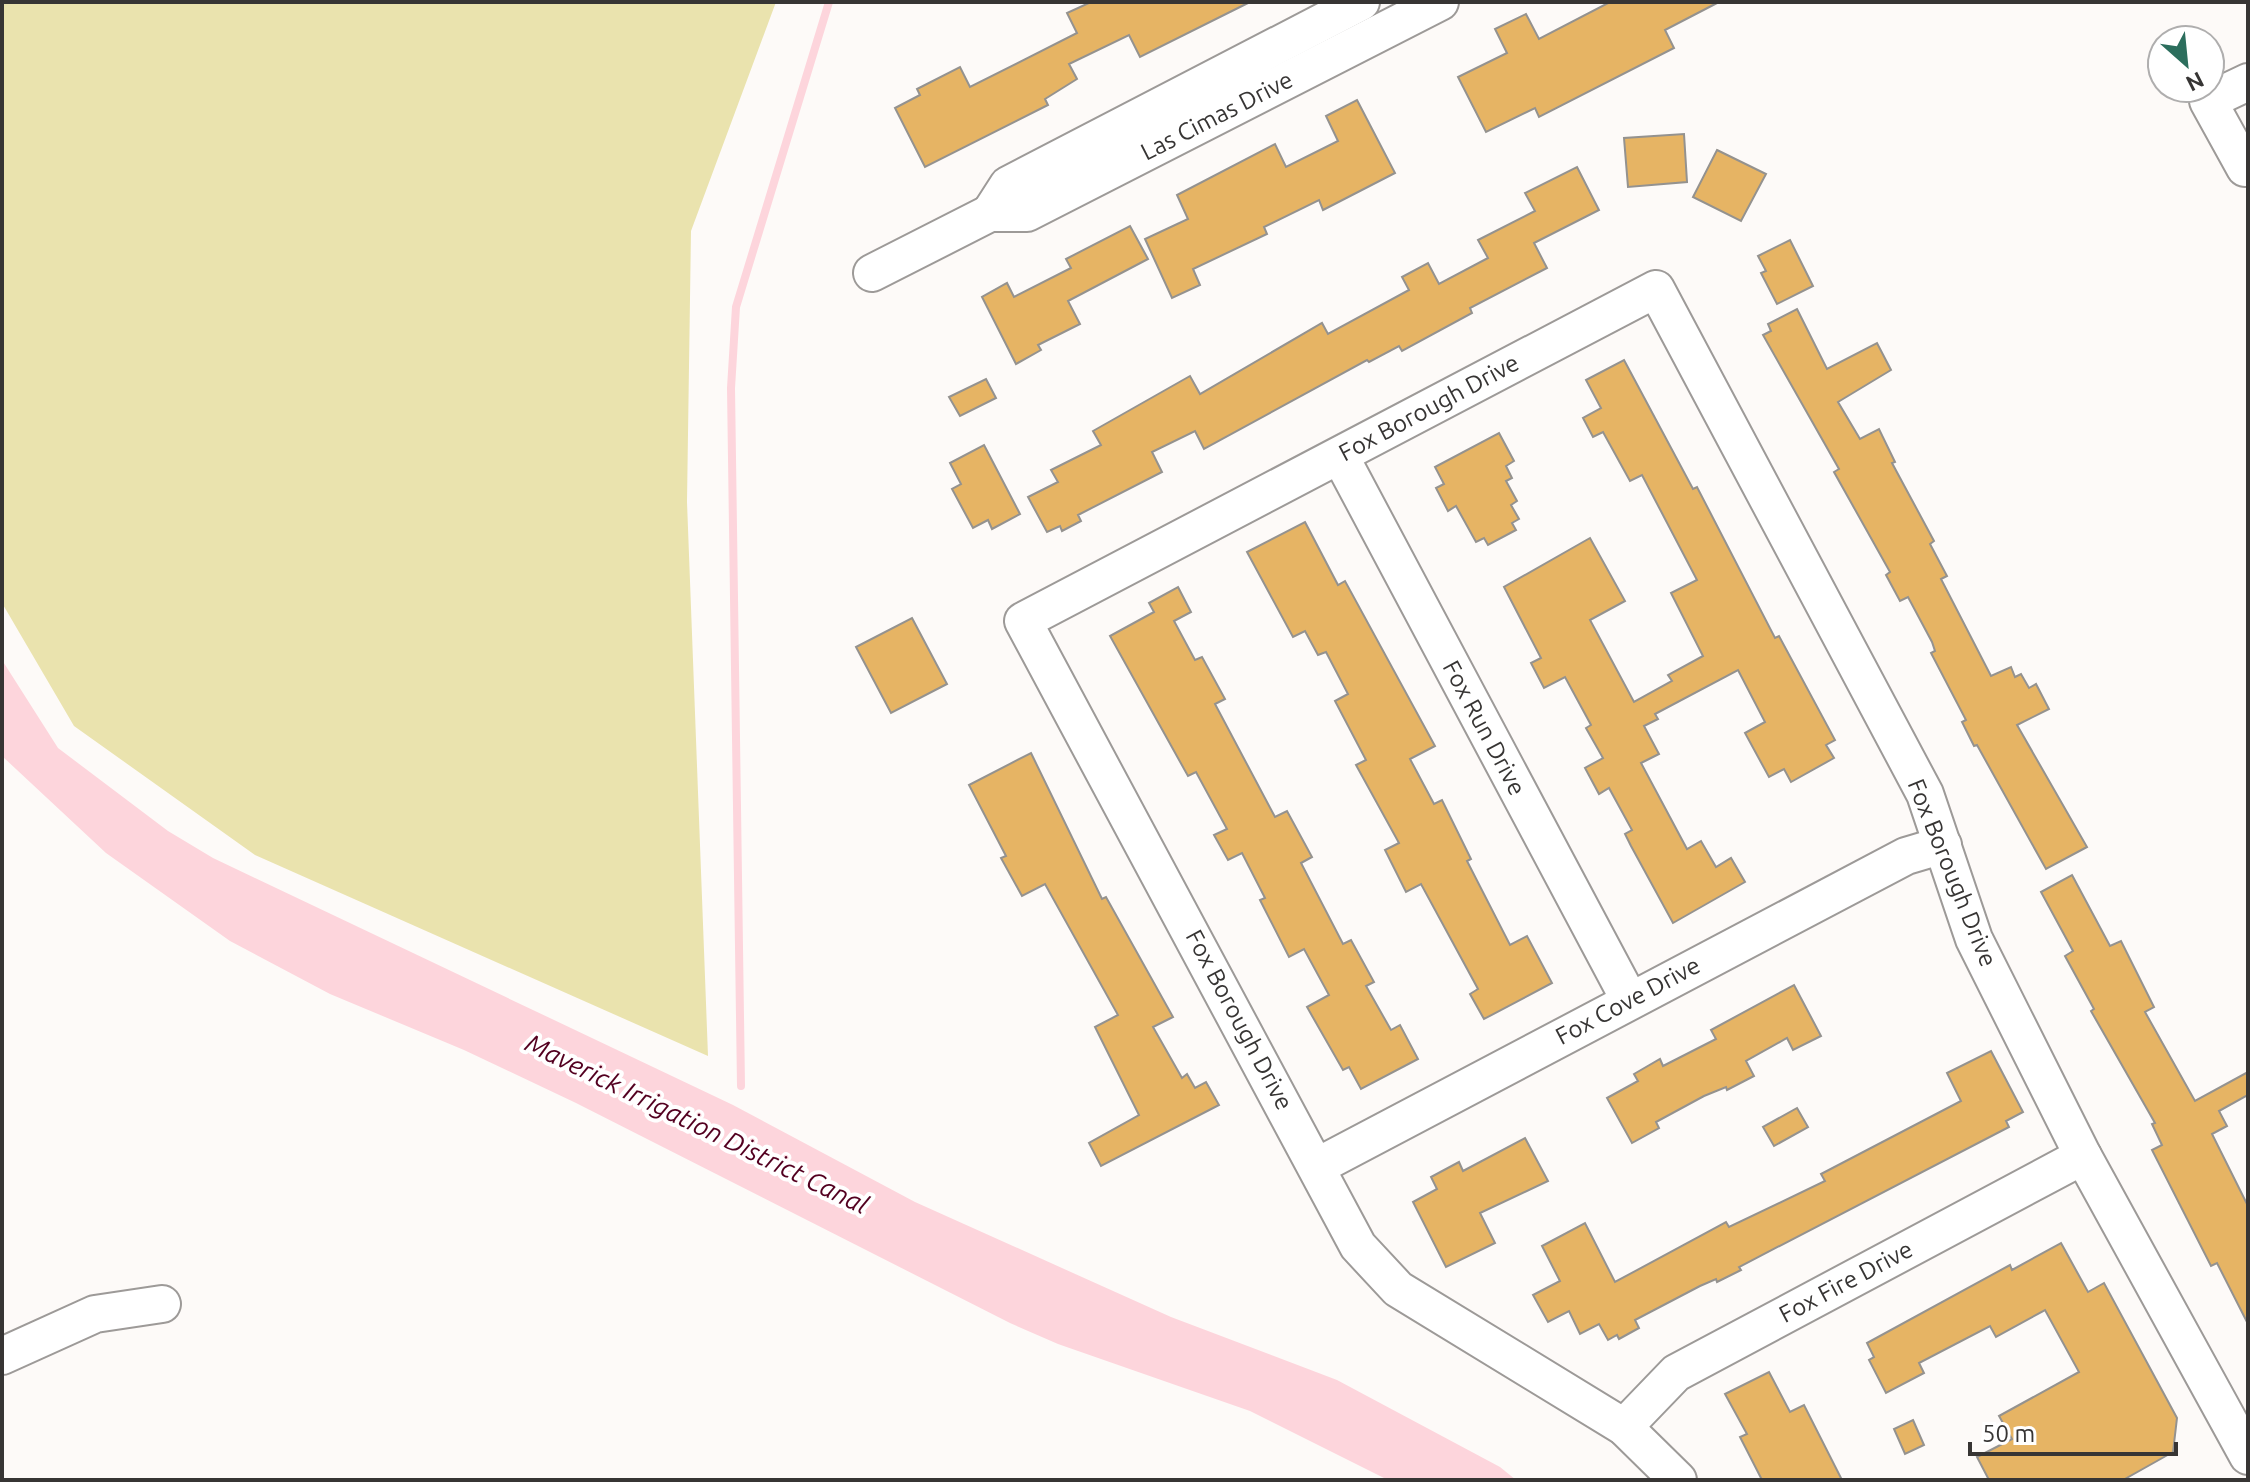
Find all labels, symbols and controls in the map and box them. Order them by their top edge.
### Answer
north arrow [2146,24,2226,104]
street label: Las Cimas Drive [1136,66,1297,165]
text: N [2182,67,2208,97]
street label: Fox Borough Drive [1334,349,1523,466]
street label: Fox Run Drive [1438,656,1531,800]
street label: Fox Borough Drive [1903,775,2002,971]
street label: Fox Borough Drive [1181,925,1298,1114]
street label: Fox Cove Drive [1551,951,1705,1050]
water label: Maverick Irrigation District Canal [521,1028,873,1219]
street label: Fox Fire Drive [1775,1235,1917,1328]
scale bar [1970,1406,2176,1456]
text: 50 m [1982,1420,2035,1447]

